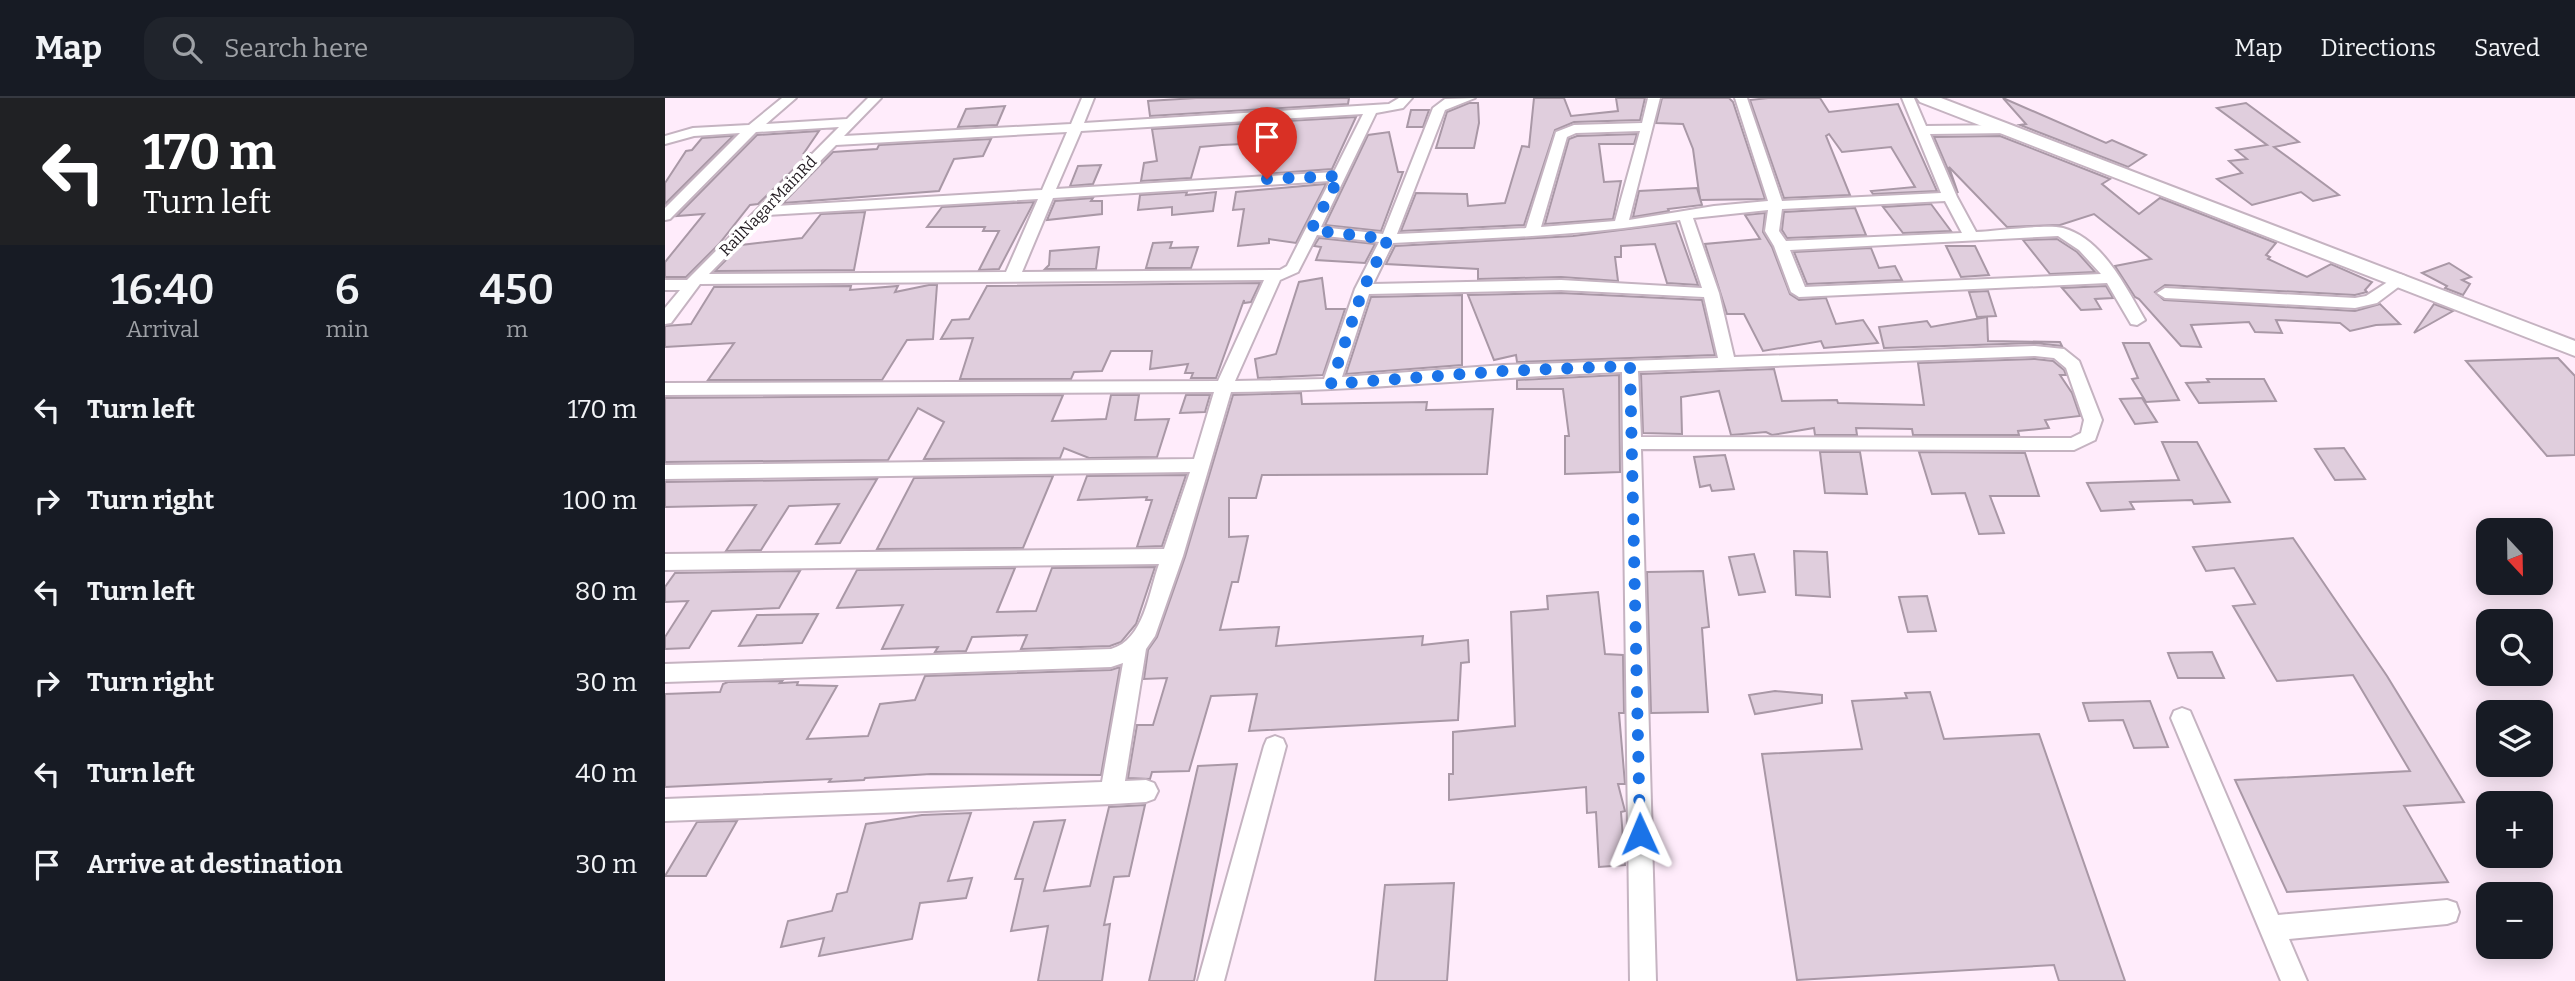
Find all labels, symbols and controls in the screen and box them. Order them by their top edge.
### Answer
search box [144,17,634,80]
text: Map [35,28,102,68]
icon: search [168,29,206,67]
text: Search here [224,33,368,64]
text: Map [2234,34,2283,62]
text: Directions [2321,34,2436,62]
text: Saved [2474,34,2540,62]
pin [1237,107,1297,179]
icon: arrive [1248,118,1286,156]
text: 170 m [143,123,276,182]
icon: left [28,126,119,217]
street label: RailNagarMainRd [716,152,821,260]
text: Turn left [143,183,271,221]
text: 16:40 [111,265,215,315]
text: 6 [335,265,359,315]
text: 450 [479,265,554,315]
text: Arrival [126,315,199,343]
text: min [325,315,369,343]
text: m [506,315,528,343]
icon: left [28,391,66,429]
text: Turn left [87,394,195,425]
text: 170 m [567,394,637,425]
icon: right [28,482,66,520]
text: Turn right [87,485,214,516]
text: 100 m [563,485,637,516]
north arrow [2476,518,2553,595]
map controls [2476,518,2553,959]
icon: left [28,573,66,611]
text: Turn left [87,576,195,607]
text: 80 m [575,576,637,607]
button: search [2476,609,2553,686]
icon: right [28,664,66,702]
text: Turn right [87,667,214,698]
text: 30 m [576,667,637,698]
button: layers [2476,700,2553,777]
icon: left [28,755,66,793]
text: Turn left [87,758,195,789]
text: 40 m [575,758,637,789]
button: + [2476,791,2553,868]
position arrow [1603,797,1677,871]
icon: arrive [28,846,66,884]
text: Arrive at destination [87,849,342,880]
text: 30 m [576,849,637,880]
button: − [2476,882,2553,959]

